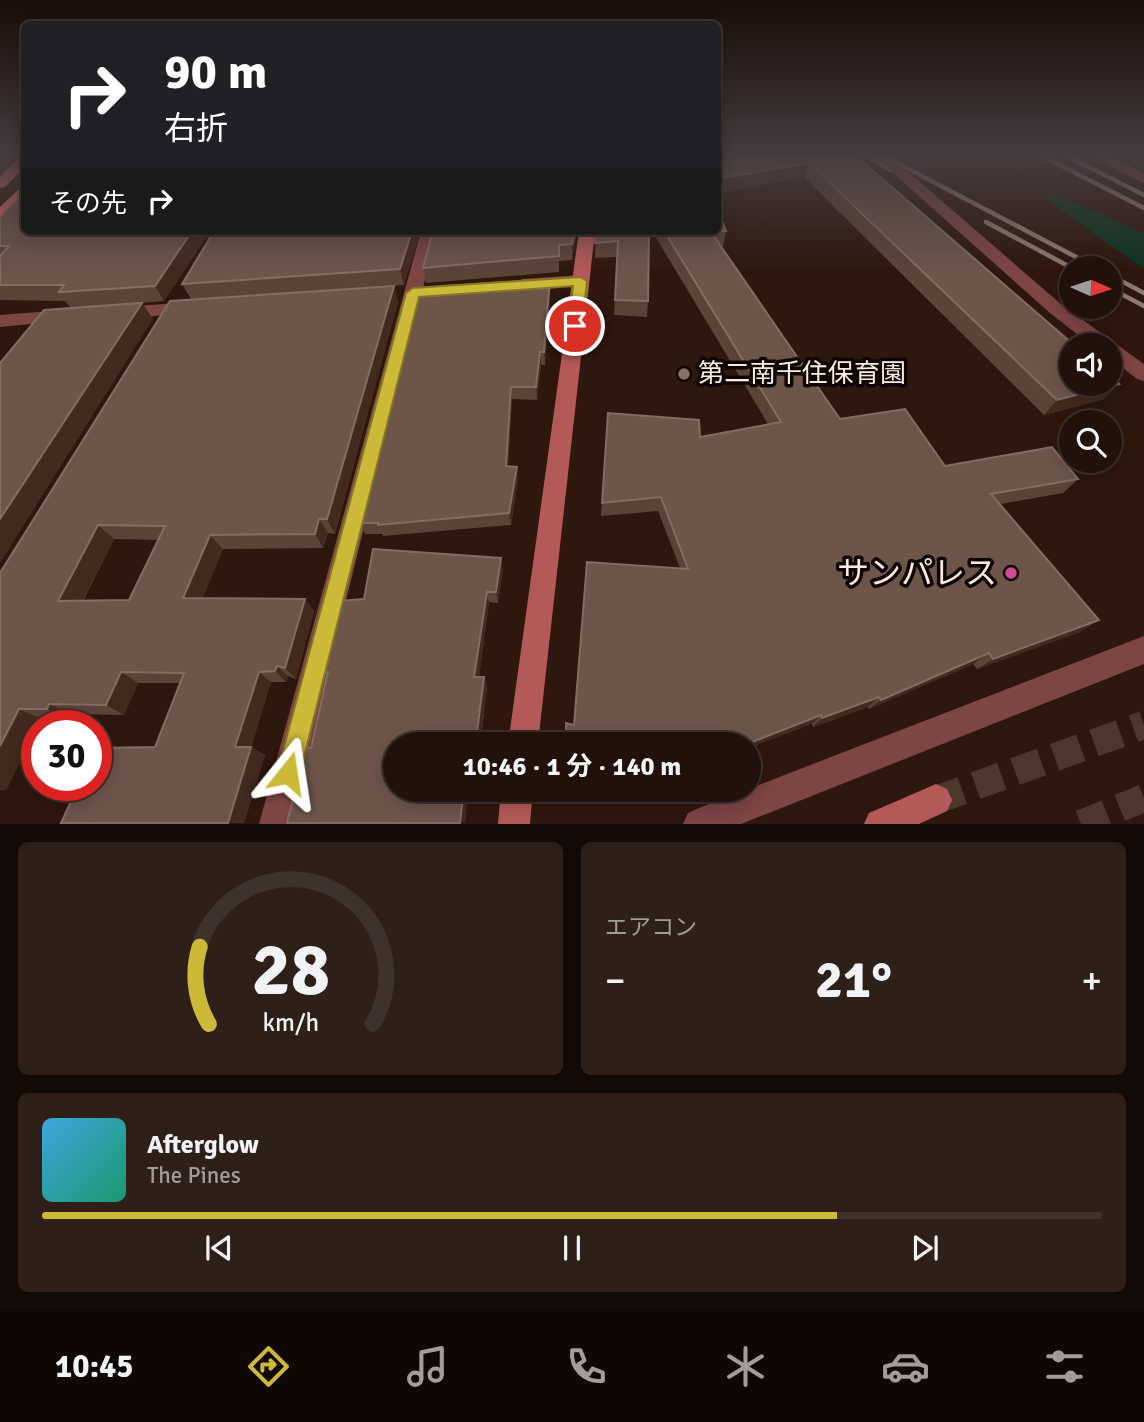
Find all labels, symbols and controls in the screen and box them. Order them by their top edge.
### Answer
text: 90 m [164,42,267,102]
icon: right [49,49,140,140]
text: 右折 [164,109,228,148]
icon: right [141,182,179,220]
text: その先 [49,188,127,220]
north arrow [1059,256,1122,318]
map controls [1059,256,1122,473]
pin [545,296,605,356]
icon: arrive [556,307,594,345]
button: sound [1059,333,1122,396]
place label: 第二南千住保育園 [698,358,906,390]
marker: 第二南千住保育園 [676,366,692,382]
button: search [1059,410,1122,473]
place label: サンパレス [837,554,997,593]
marker: サンパレス [1003,565,1019,581]
speed limit sign: 30 [21,710,112,801]
position arrow [251,736,325,810]
text: 10:46 · 1 分 · 140 m [463,751,681,783]
text: エアコン [605,913,697,942]
text: 28 [251,927,330,1016]
text: 21° [815,948,892,1012]
text: − [605,957,626,1004]
text: + [1081,957,1102,1004]
text: km/h [262,1007,319,1038]
text: Afterglow [147,1129,259,1161]
text: The Pines [147,1161,241,1190]
icon: previous [200,1229,238,1267]
icon: pause [553,1229,591,1267]
icon: next [906,1229,944,1267]
icon: directions [244,1342,293,1391]
icon: music [403,1342,452,1391]
icon: phone [562,1342,611,1391]
icon: climate [721,1342,770,1391]
icon: car [881,1342,930,1391]
icon: filters [1040,1342,1089,1391]
text: 10:45 [55,1347,134,1386]

